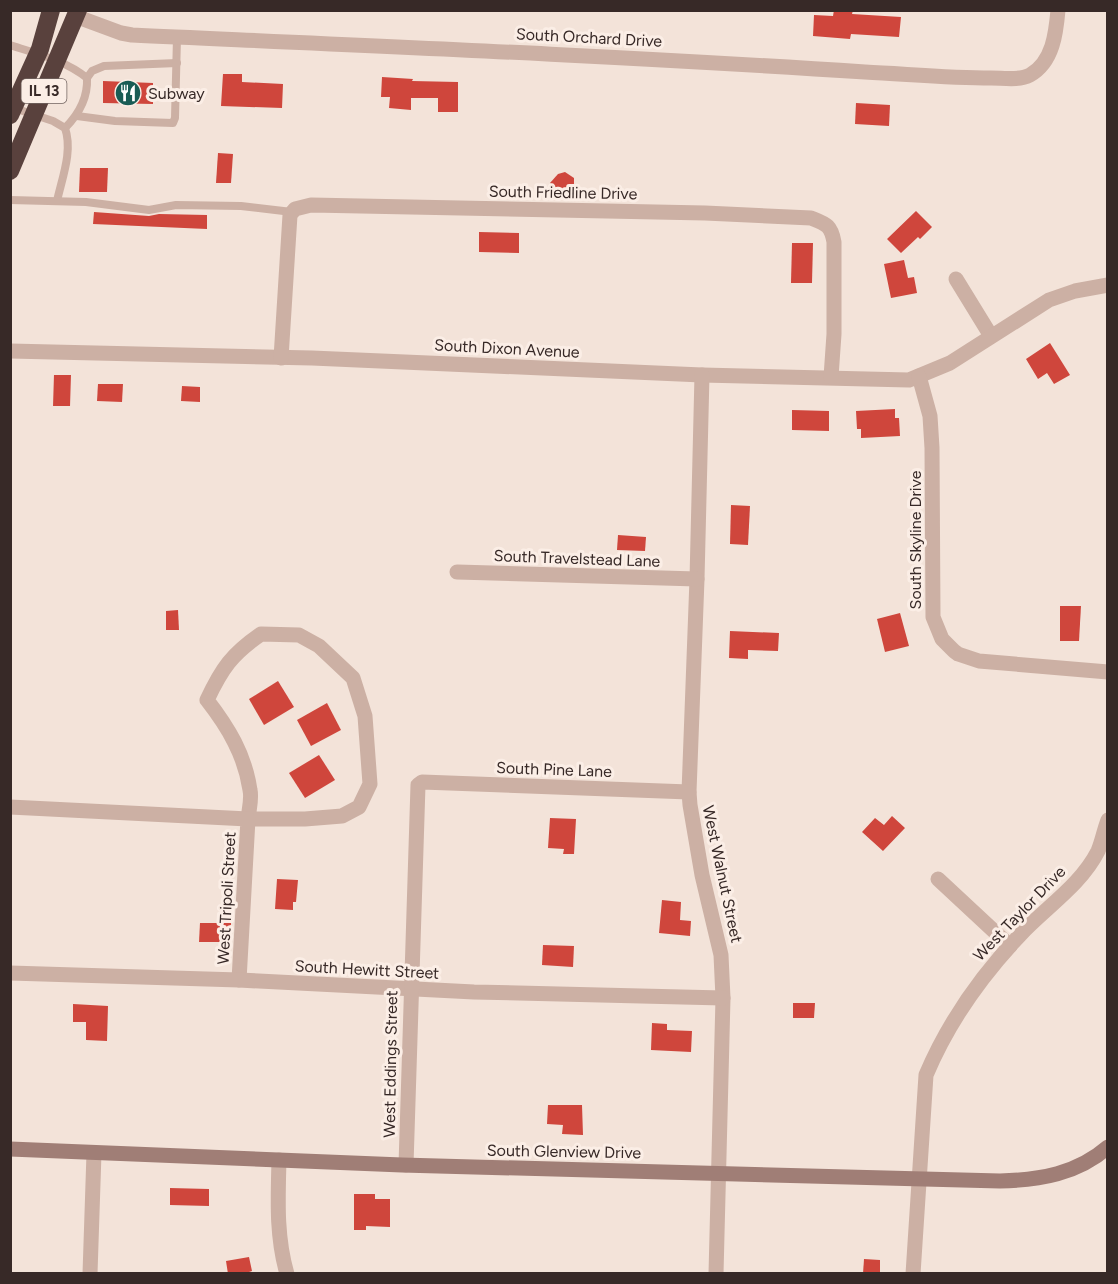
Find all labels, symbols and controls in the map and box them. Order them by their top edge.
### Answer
street label: South Orchard Drive [515,24,663,51]
restaurant icon: Subway [113,78,143,108]
road number: IL 13 [22,79,66,103]
place label: Subway [148,84,205,103]
street label: South Friedline Drive [489,182,638,203]
street label: South Dixon Avenue [434,335,580,362]
street label: South Skyline Drive [906,470,925,609]
street label: South Travelstead Lane [493,546,661,571]
street label: South Pine Lane [496,758,612,781]
street label: West Walnut Street [699,804,746,945]
street label: West Tripoli Street [214,831,239,965]
street label: West Taylor Drive [969,862,1070,965]
street label: South Hewitt Street [294,956,440,983]
street label: West Eddings Street [380,990,401,1138]
street label: South Glenview Drive [487,1141,642,1162]

